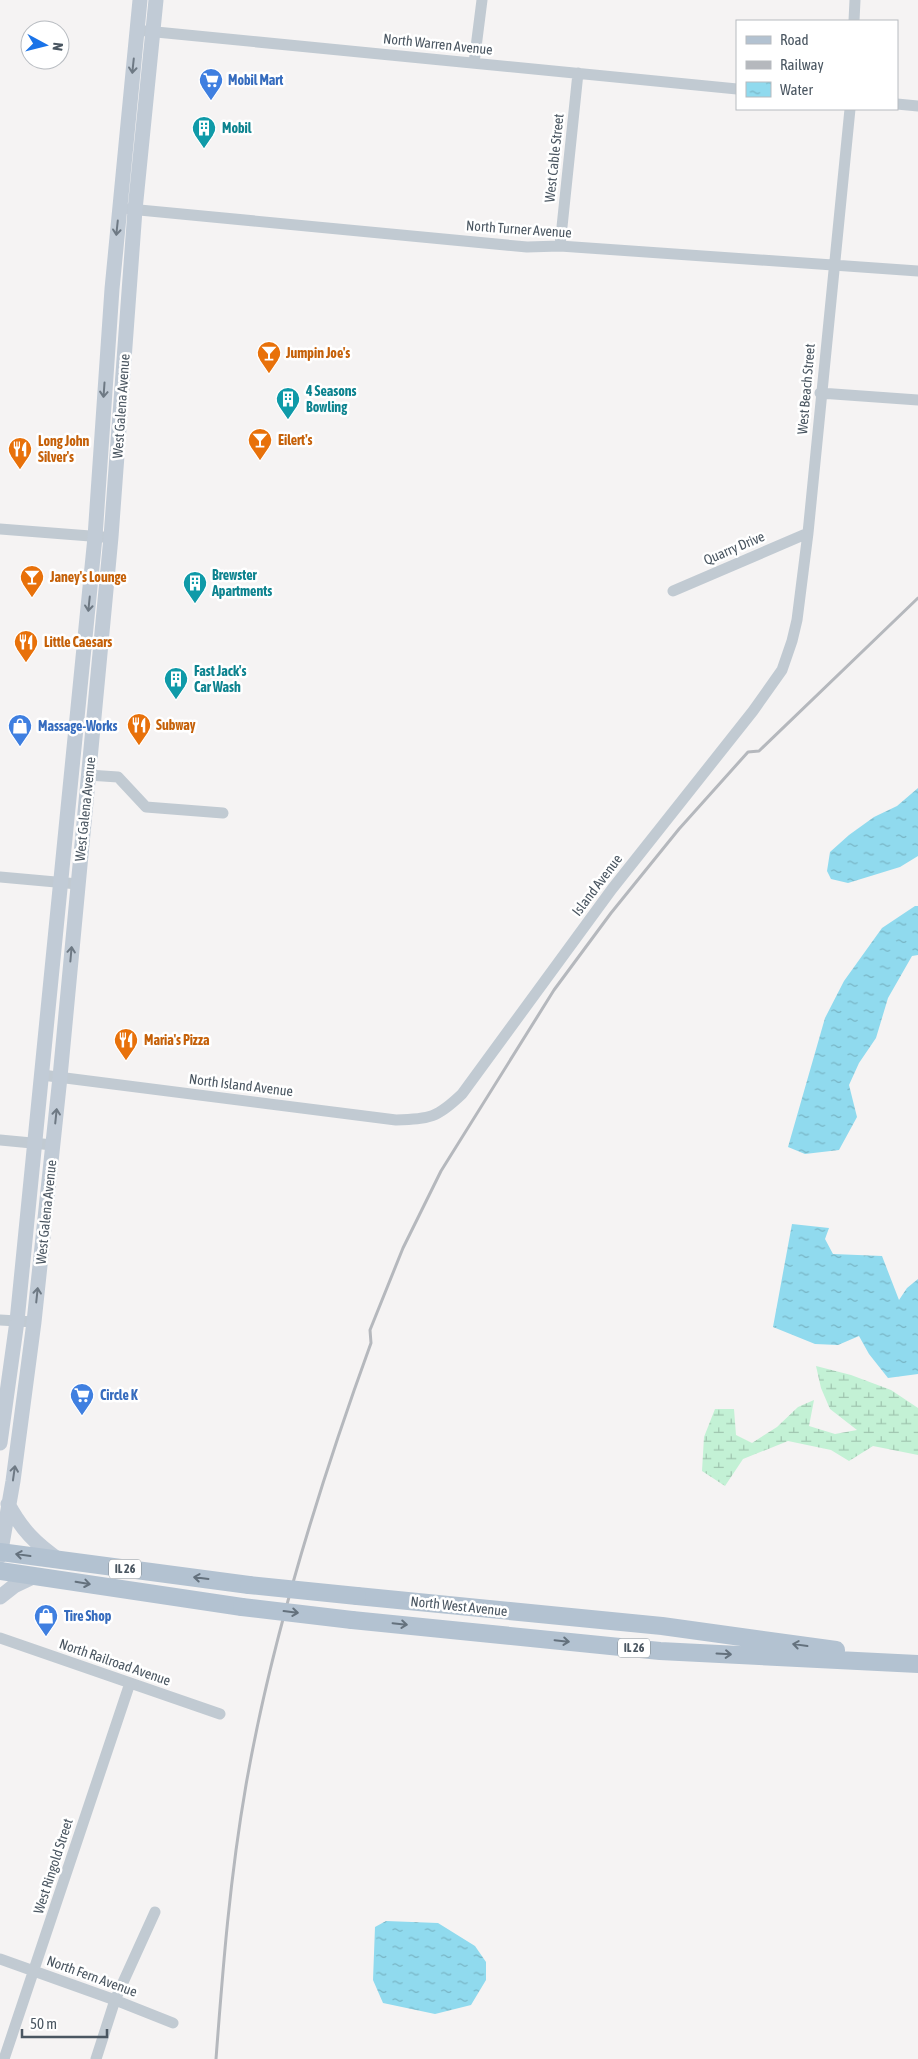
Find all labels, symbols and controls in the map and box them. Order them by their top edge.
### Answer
north arrow [20,20,70,70]
legend [736,20,898,110]
street label: North Warren Avenue [383,30,493,58]
text: Road [780,31,809,48]
text: N [49,42,66,52]
text: Railway [780,56,824,73]
one-way arrow [128,58,138,74]
supermarket icon: Mobil Mart [198,67,224,101]
place label: Mobil Mart [228,72,283,88]
text: Water [780,81,813,98]
street label: West Cable Street [541,113,567,203]
building icon: Mobil [191,115,217,149]
place label: Mobil [222,120,252,136]
street label: North Turner Avenue [466,217,572,241]
one-way arrow [113,219,122,235]
bar icon: Jumpin Joe's [256,340,282,374]
street label: West Beach Street [794,343,818,435]
place label: Jumpin Joe's [285,345,350,361]
street label: West Galena Avenue [109,353,133,459]
one-way arrow [100,381,109,397]
place label: 4 Seasons Bowling [305,383,357,415]
building icon: 4 Seasons Bowling [275,386,301,420]
bar icon: Eilert's [247,427,273,461]
place label: Eilert's [278,432,312,448]
place label: Long John Silver's [38,433,90,465]
restaurant icon: Long John Silver's [7,436,33,470]
street label: Quarry Drive [701,528,767,568]
bar icon: Janey's Lounge [19,564,45,598]
place label: Brewster Apartments [211,567,272,599]
place label: Janey's Lounge [49,569,127,585]
building icon: Brewster Apartments [182,570,208,604]
one-way arrow [84,596,94,612]
restaurant icon: Little Caesars [13,629,39,663]
place label: Little Caesars [44,634,112,650]
place label: Fast Jack's Car Wash [194,663,246,695]
building icon: Fast Jack's Car Wash [163,666,189,700]
restaurant icon: Subway [126,712,152,746]
shop icon: Massage-Works [7,713,33,747]
place label: Subway [156,717,196,733]
place label: Massage-Works [38,718,117,734]
street label: West Galena Avenue [72,756,98,862]
street label: Island Avenue [569,851,625,919]
one-way arrow [66,946,76,962]
restaurant icon: Maria's Pizza [113,1027,139,1061]
place label: Maria's Pizza [144,1032,210,1048]
street label: North Island Avenue [188,1071,294,1099]
one-way arrow [51,1108,61,1124]
street label: West Galena Avenue [33,1159,59,1265]
one-way arrow [32,1287,42,1303]
supermarket icon: Circle K [69,1382,95,1416]
place label: Circle K [100,1387,138,1403]
one-way arrow [9,1466,19,1482]
one-way arrow [15,1550,31,1560]
road number: IL 26 [109,1560,141,1578]
one-way arrow [193,1573,209,1583]
one-way arrow [75,1578,91,1588]
street label: North West Avenue [410,1593,508,1619]
shop icon: Tire Shop [33,1603,59,1637]
one-way arrow [282,1607,298,1617]
place label: Tire Shop [64,1608,112,1624]
one-way arrow [392,1620,408,1629]
street label: North Railroad Avenue [57,1635,173,1689]
one-way arrow [553,1636,569,1646]
road number: IL 26 [618,1639,650,1658]
one-way arrow [793,1640,809,1650]
one-way arrow [715,1650,731,1659]
street label: West Ringold Street [30,1816,76,1916]
street label: North Fern Avenue [45,1952,139,2000]
scale bar [22,2006,108,2038]
text: 50 m [30,2015,57,2032]

